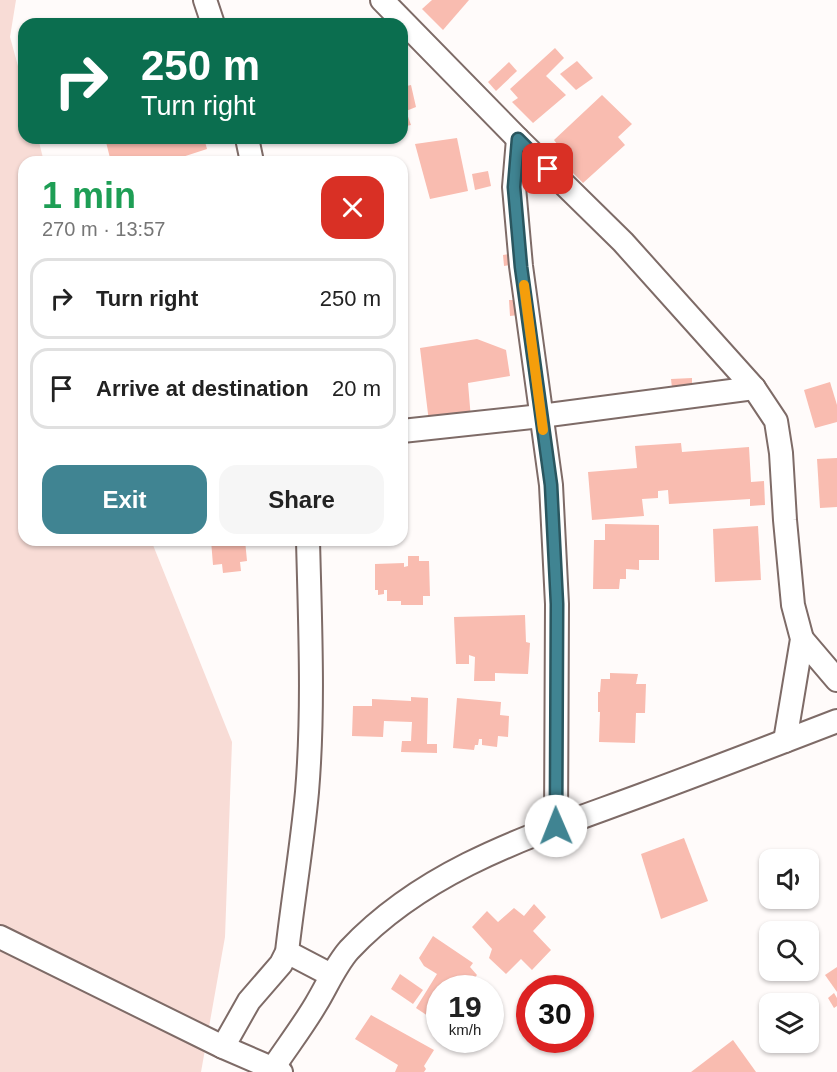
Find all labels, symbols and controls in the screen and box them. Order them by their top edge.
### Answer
icon: right [42,42,120,120]
text: 250 m [141,42,260,89]
text: Turn right [141,91,256,121]
pin [522,143,573,194]
icon: arrive [531,152,564,185]
text: 1 min [42,175,136,216]
button: close [321,176,384,239]
text: 270 m · 13:57 [42,218,165,240]
icon: right [45,282,78,315]
text: Turn right [96,286,198,311]
text: 250 m [320,286,381,311]
icon: arrive [45,372,78,405]
text: Arrive at destination [96,376,309,401]
text: 20 m [332,376,381,401]
button: Exit [42,465,207,534]
button: Share [219,465,384,534]
position arrow [524,794,588,858]
map controls [759,849,819,1053]
button: sound [759,849,819,909]
button: search [759,921,819,981]
speed limit sign: 30 [516,975,594,1053]
text: 19 [448,990,482,1023]
button: layers [759,993,819,1053]
text: km/h [449,1021,481,1038]

